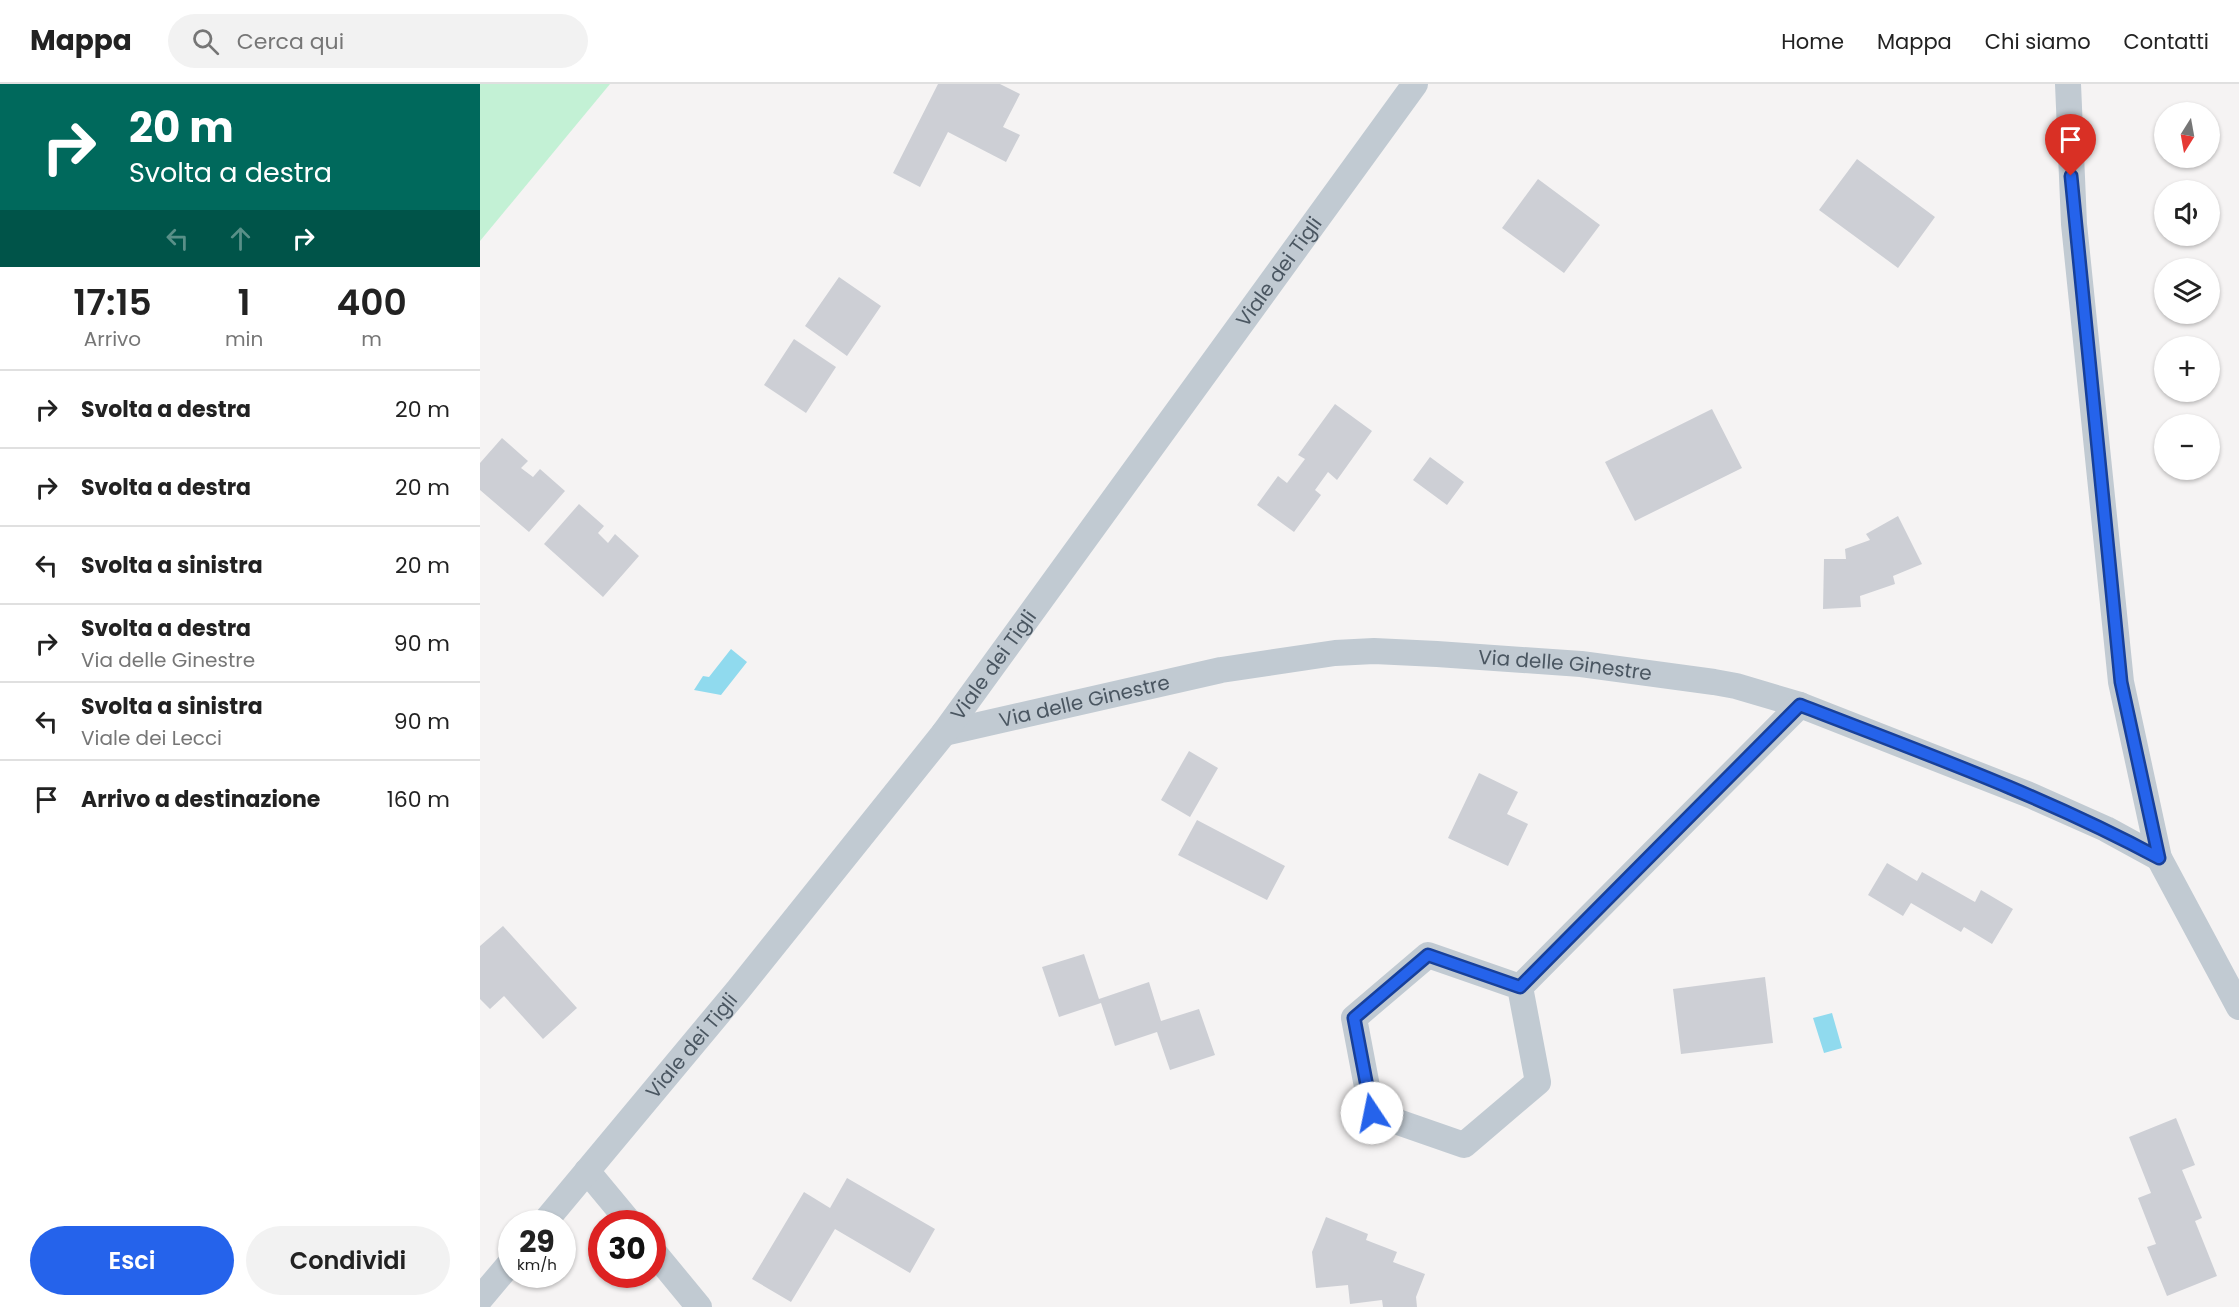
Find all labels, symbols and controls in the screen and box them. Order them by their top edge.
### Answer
search box [168,14,588,68]
text: Mappa [30,21,132,60]
icon: search [189,25,222,58]
text: Cerca qui [237,26,344,57]
text: Home [1781,27,1844,56]
text: Mappa [1877,27,1952,56]
text: Chi siamo [1985,27,2091,56]
text: Contatti [2124,27,2209,56]
text: 20 m [129,98,234,157]
north arrow [2154,102,2220,168]
map controls [2154,102,2220,480]
icon: right [30,108,108,186]
pin [2045,114,2096,176]
icon: arrive [2054,123,2087,156]
text: Svolta a destra [129,154,332,191]
button: sound [2154,180,2220,246]
street label: Viale dei Tigli [1229,211,1328,332]
icon: left [161,222,194,255]
icon: ahead [224,222,257,255]
icon: right [287,222,320,255]
button: layers [2154,258,2220,324]
text: 17:15 [73,277,152,328]
text: 1 [238,277,251,328]
text: 400 [336,277,407,328]
text: Arrivo [84,325,141,353]
text: min [225,325,263,353]
text: m [361,325,382,353]
button: + [2154,336,2220,402]
icon: right [30,393,63,426]
text: Svolta a destra [81,394,251,425]
text: 20 m [395,394,450,425]
button: − [2154,414,2220,480]
icon: right [30,471,63,504]
text: Svolta a destra [81,472,251,503]
text: 20 m [395,472,450,503]
icon: left [30,549,63,582]
text: Svolta a sinistra [81,550,263,581]
text: 20 m [395,550,450,581]
street label: Viale dei Tigli [944,604,1043,726]
text: Svolta a destra [81,613,251,644]
icon: right [30,627,63,660]
text: 90 m [394,628,450,659]
street label: Via delle Ginestre [1477,643,1654,687]
text: Via delle Ginestre [81,646,255,674]
street label: Via delle Ginestre [996,668,1172,734]
text: Svolta a sinistra [81,691,263,722]
icon: left [30,705,63,738]
text: 90 m [394,706,450,737]
text: Viale dei Lecci [81,724,222,752]
icon: arrive [30,783,63,816]
text: Arrivo a destinazione [81,784,320,815]
text: 160 m [387,784,450,815]
street label: Viale dei Tigli [639,987,744,1105]
position arrow [1340,1081,1404,1145]
speed limit sign: 30 [588,1210,666,1288]
text: 29 [519,1220,555,1263]
button: Esci [30,1226,234,1295]
button: Condividi [246,1226,450,1295]
text: km/h [517,1254,557,1275]

